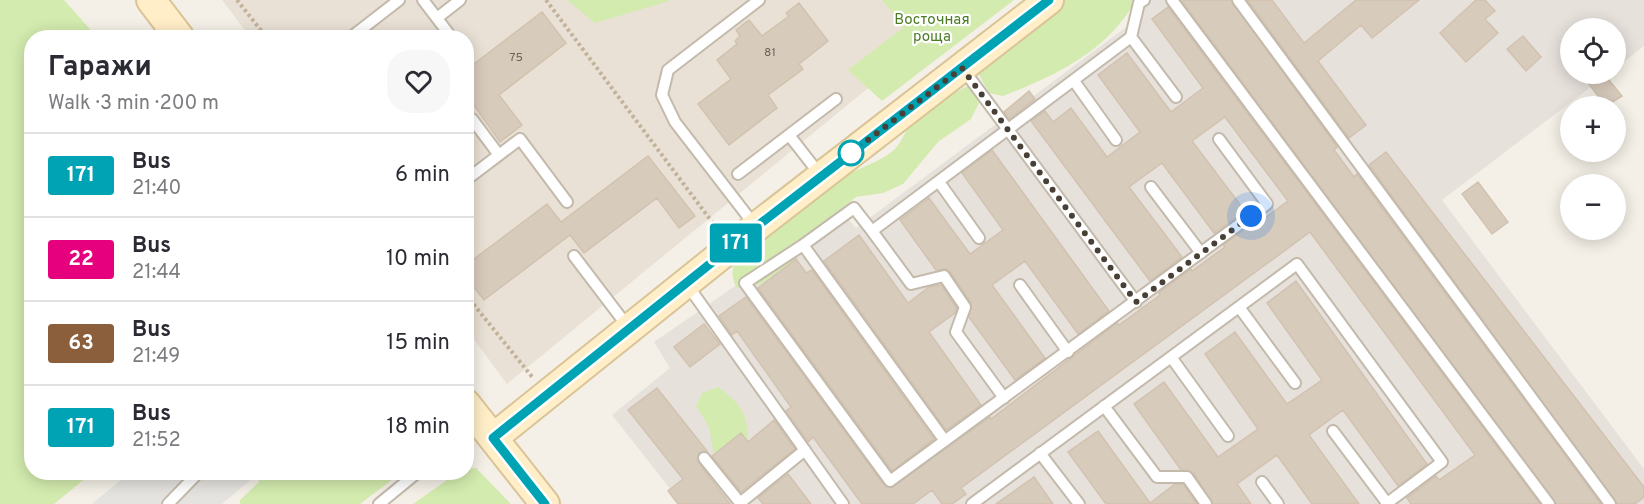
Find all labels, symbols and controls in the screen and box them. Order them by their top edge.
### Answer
park label: Восточная роща [894,11,970,47]
map controls [1560,18,1626,240]
button: locate [1560,18,1626,84]
house number: 81 [764,45,776,61]
text: Гаражи [48,50,152,86]
button: heart [387,50,450,113]
house number: 75 [509,50,523,66]
text: Walk · 3 min · 200 m [48,91,219,117]
button: + [1560,96,1626,162]
unlabelled marker [838,140,864,166]
text: Bus [132,149,171,176]
text: 171 [67,162,95,189]
text: 6 min [395,162,450,189]
button: − [1560,174,1626,240]
text: 21:40 [132,176,181,202]
your location [1236,201,1266,231]
line badge: 171 [702,224,771,262]
text: 171 [722,230,750,257]
text: Bus [132,233,171,260]
text: 22 [68,246,94,273]
text: 10 min [386,246,450,273]
text: 21:44 [132,260,181,286]
text: Bus [132,317,171,344]
text: 63 [68,330,94,357]
text: 15 min [386,330,450,357]
text: 21:49 [132,344,180,370]
text: Bus [132,401,171,428]
text: 171 [67,414,95,441]
text: 18 min [387,414,450,441]
text: 21:52 [132,428,181,454]

